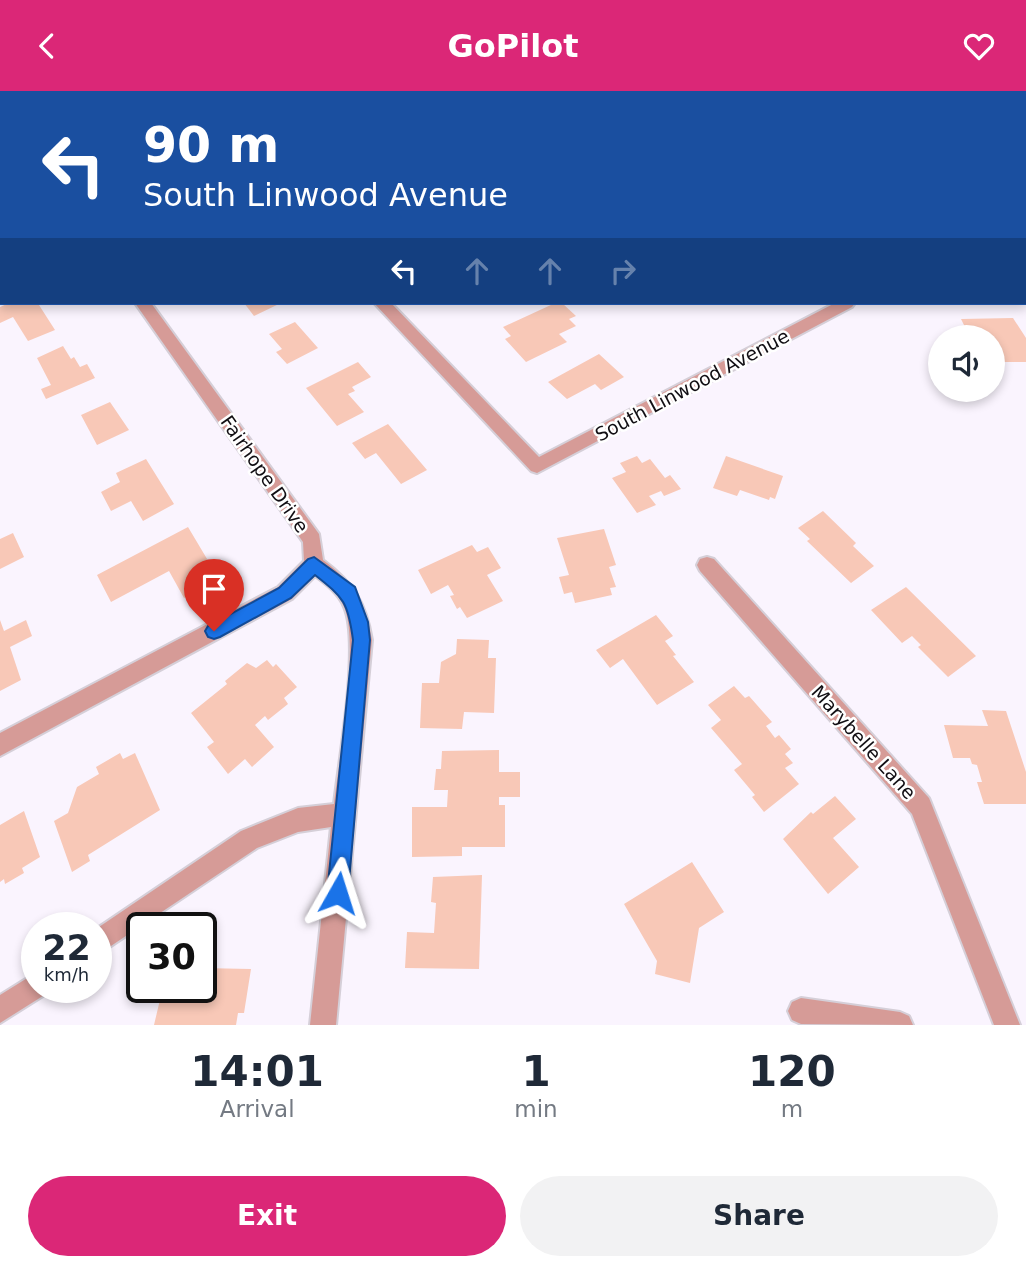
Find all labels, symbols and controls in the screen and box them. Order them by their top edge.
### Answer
icon: back [28,27,66,65]
text: GoPilot [448,27,578,65]
icon: heart [960,27,998,65]
text: 90 m [143,117,279,174]
icon: left [28,119,119,210]
text: South Linwood Avenue [143,176,508,214]
icon: left [385,252,423,290]
icon: ahead [458,252,496,290]
icon: ahead [531,252,569,290]
icon: right [604,252,642,290]
street label: South Linwood Avenue [591,324,793,446]
map controls [928,325,1005,402]
button: sound [928,325,1005,402]
street label: Fairhope Drive [216,411,314,537]
pin [184,559,244,631]
icon: arrive [195,570,233,608]
street label: Marybelle Lane [807,681,921,803]
position arrow [301,856,375,930]
speed limit sign: 30 [126,912,217,1003]
text: 22 [42,928,91,968]
text: km/h [44,964,89,985]
text: 14:01 [190,1047,324,1096]
text: 1 [521,1047,551,1096]
text: 120 [748,1047,836,1096]
text: Arrival [220,1096,295,1122]
text: min [514,1096,558,1122]
text: m [781,1096,803,1122]
button: Exit [28,1176,506,1256]
button: Share [520,1176,998,1256]

